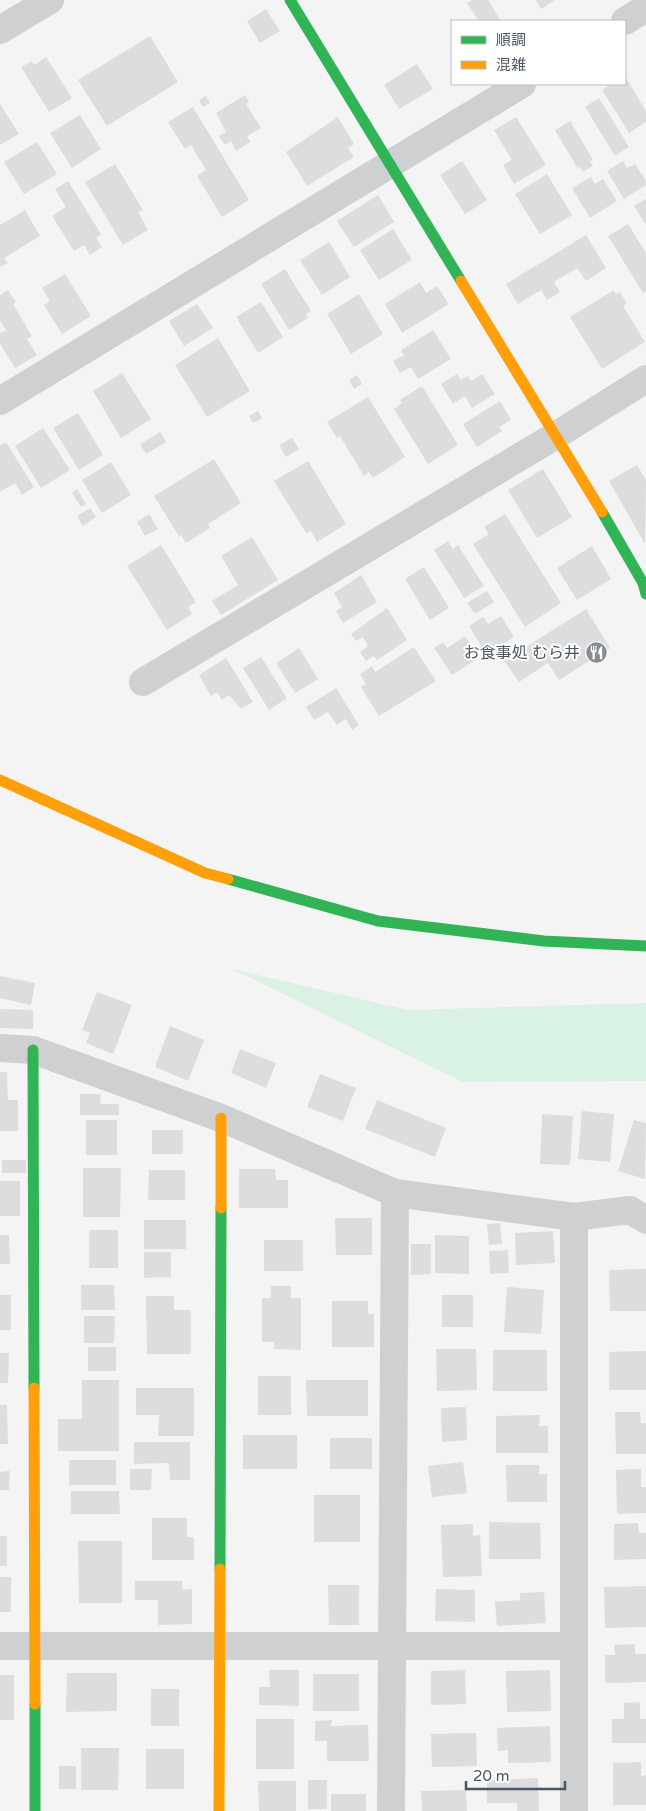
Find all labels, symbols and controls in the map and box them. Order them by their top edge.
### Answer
legend [451,20,626,85]
text: 順調 [496,31,526,49]
text: 混雑 [496,56,526,74]
restaurant icon: お食事処 むら井 [584,641,608,665]
place label: お食事処 むら井 [464,643,580,663]
scale bar [466,1758,565,1790]
text: 20 m [473,1767,510,1785]

